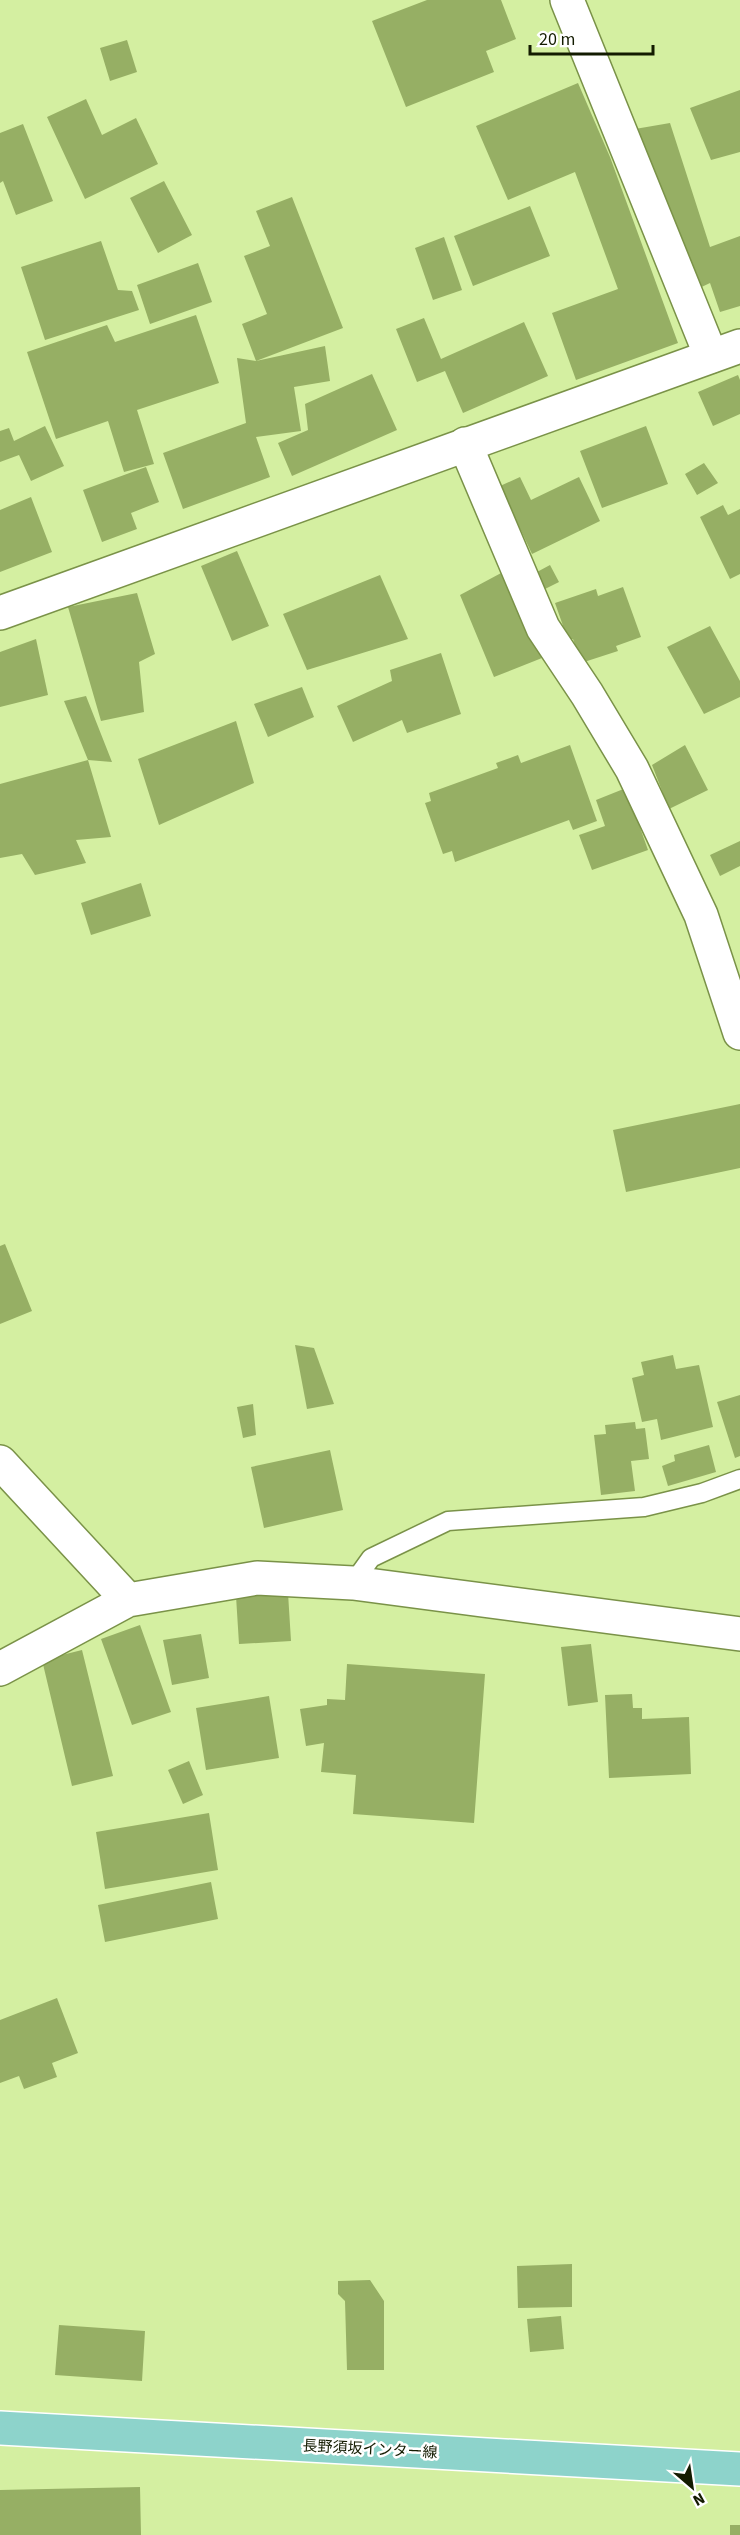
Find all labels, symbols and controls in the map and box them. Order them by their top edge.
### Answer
scale bar [530,18,653,56]
text: 20 m [539,27,575,52]
street label: 長野須坂インター線 [302,2435,438,2464]
north arrow [662,2457,722,2517]
text: N [689,2487,709,2511]

